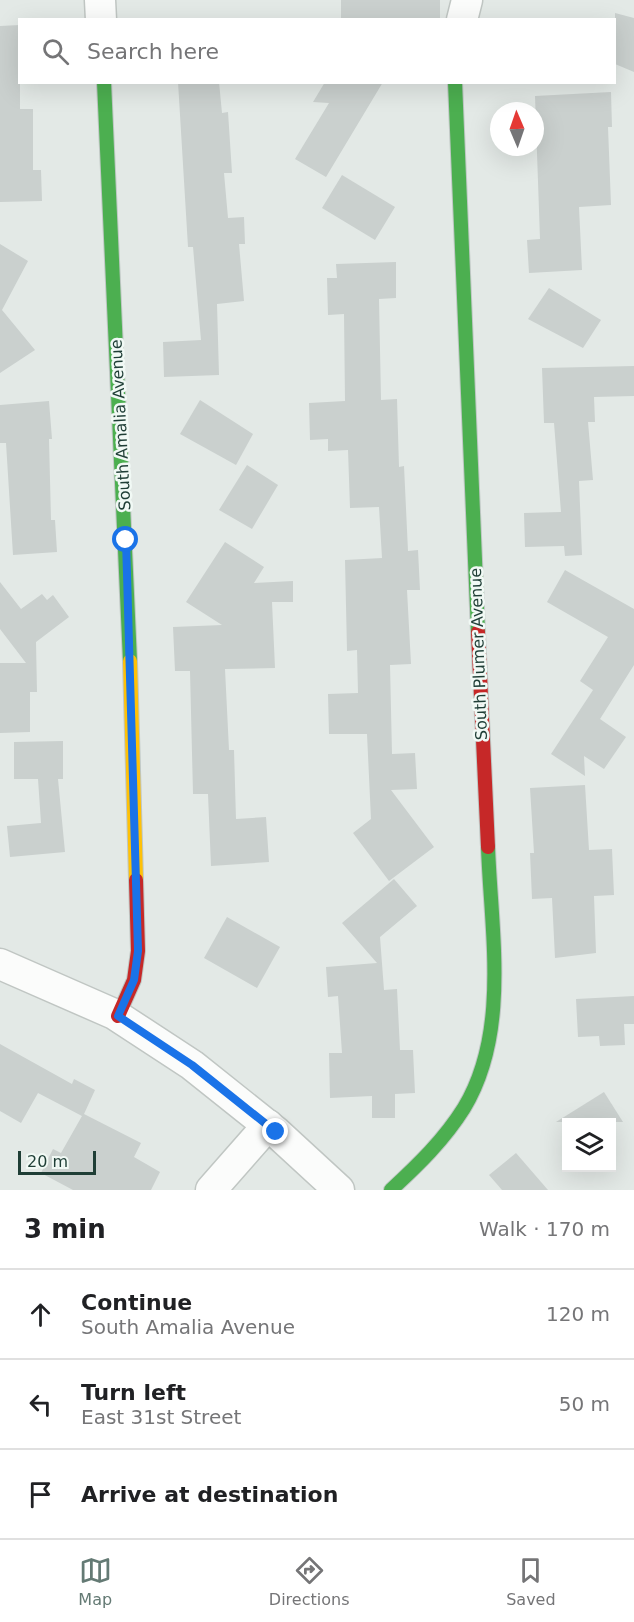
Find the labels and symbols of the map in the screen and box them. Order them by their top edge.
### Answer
north arrow [490,102,544,156]
street label: South Amalia Avenue [107,339,134,511]
route start [112,526,138,552]
street label: South Plumer Avenue [466,568,491,740]
route end [262,1118,288,1144]
scale bar [18,1148,96,1176]

